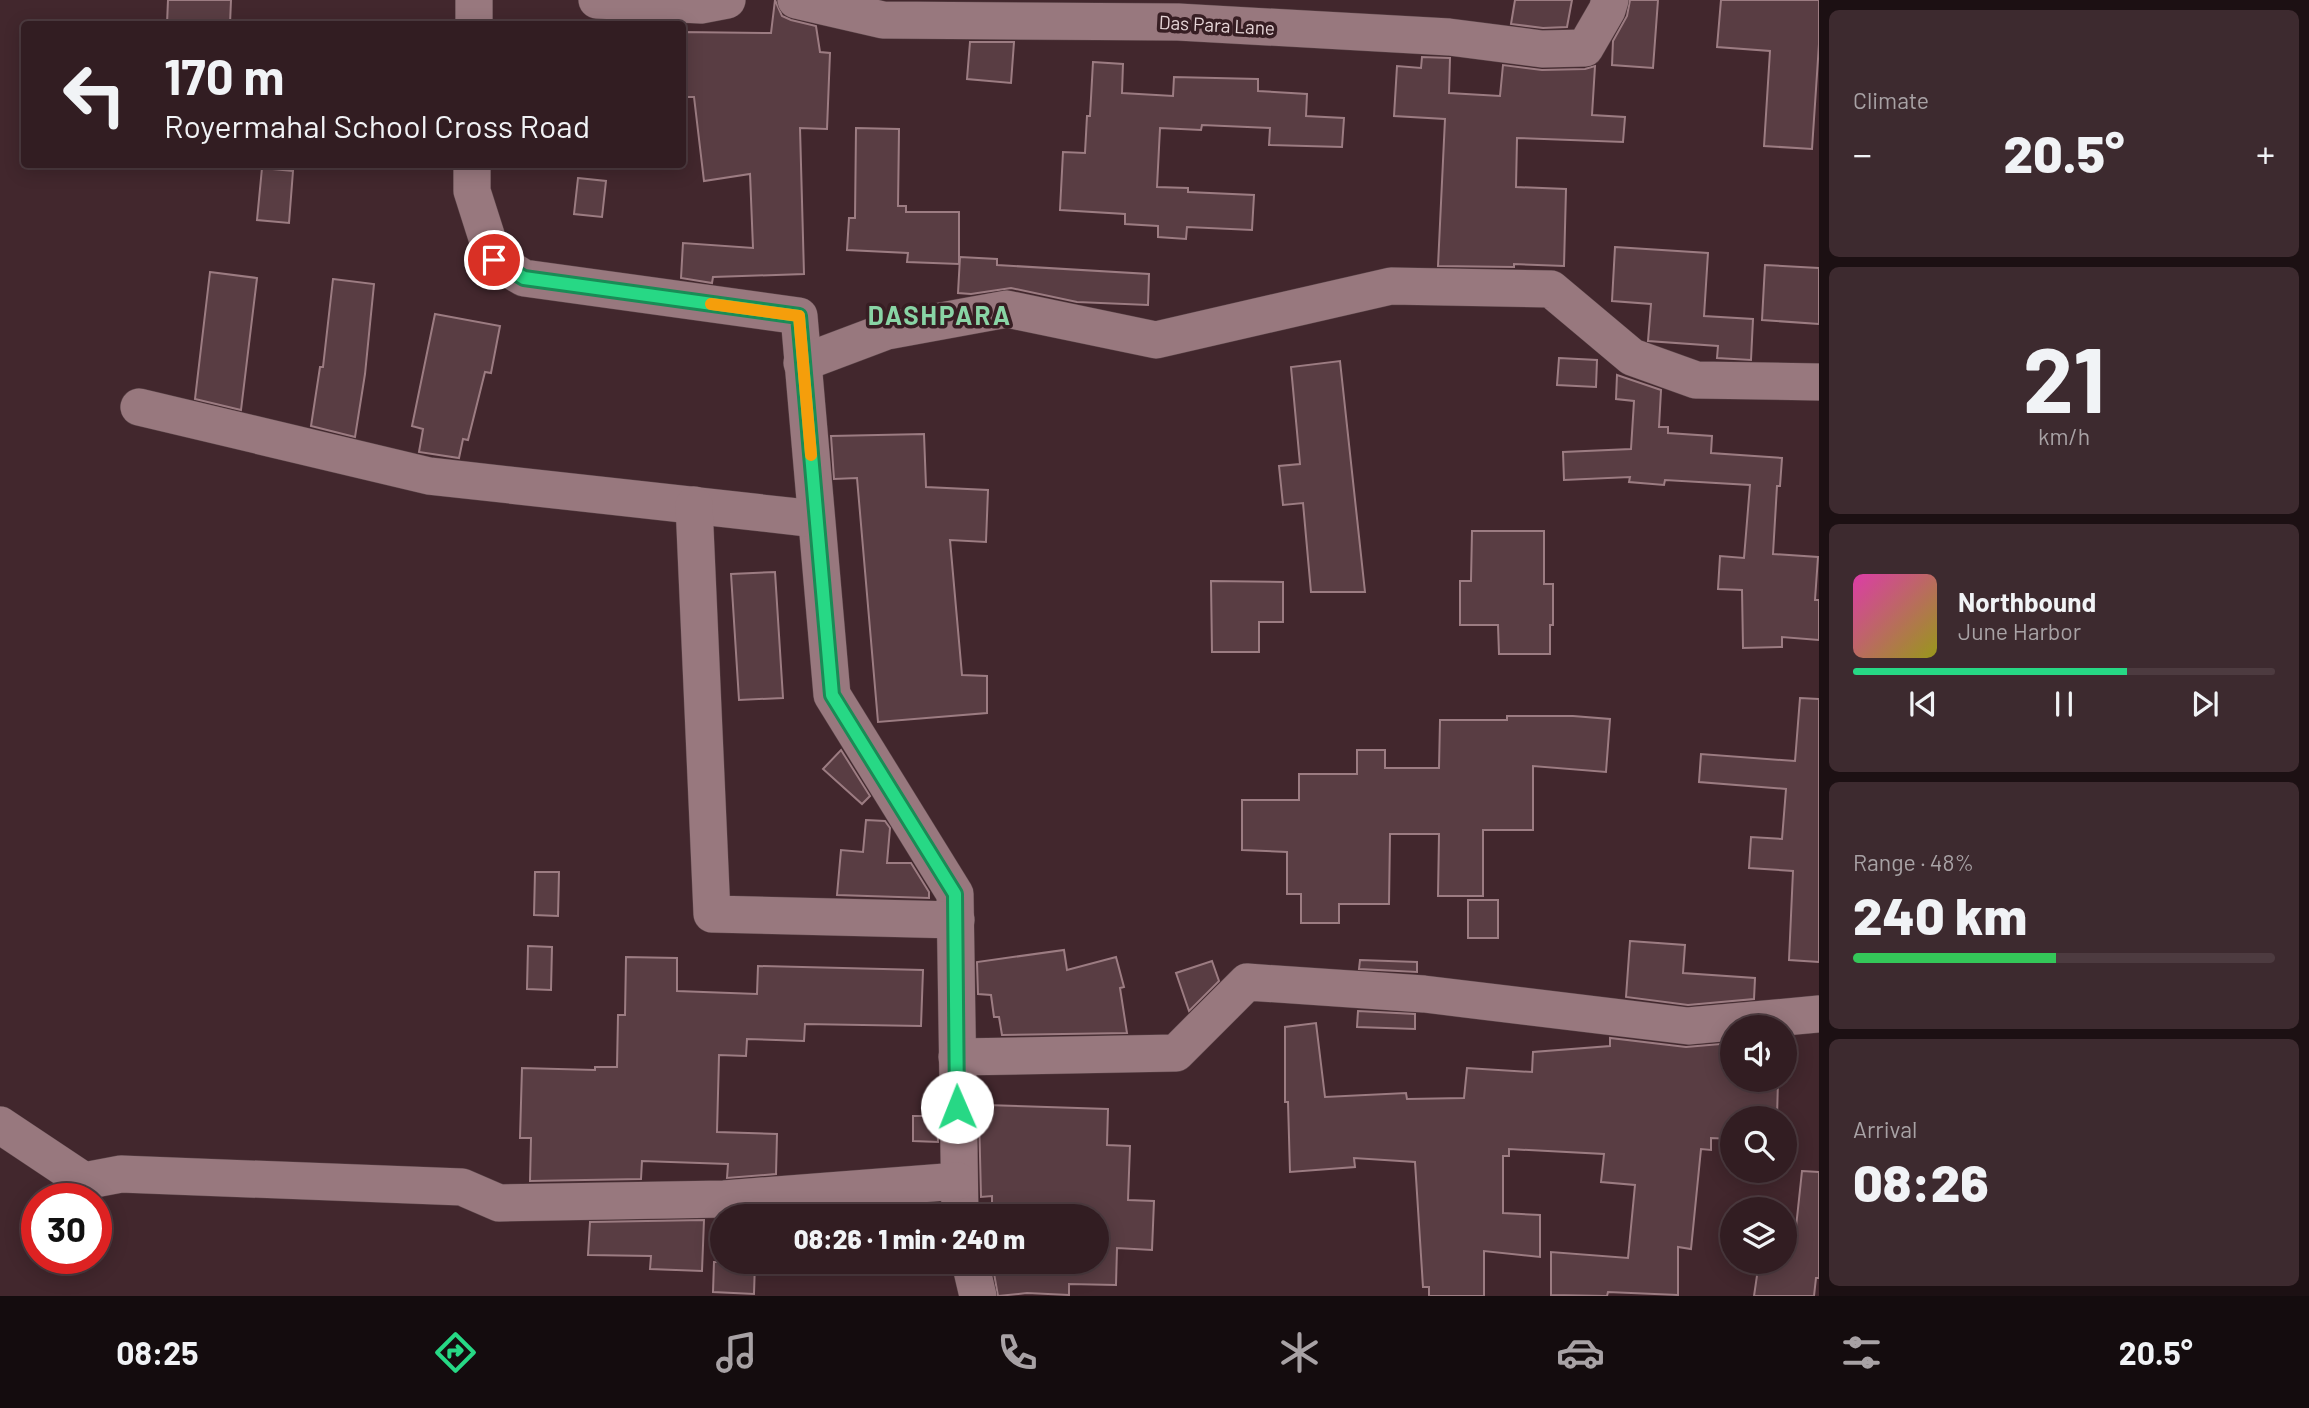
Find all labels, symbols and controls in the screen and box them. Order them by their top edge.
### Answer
street label: Das Para Lane [1158,10,1276,39]
text: 170 m [164,46,284,105]
icon: left [49,49,140,140]
text: Climate [1853,86,1929,114]
text: Royermahal School Cross Road [164,106,590,144]
text: 20.5° [2003,121,2125,183]
text: − [1853,130,1872,176]
text: + [2256,130,2275,176]
pin [464,230,524,290]
icon: arrive [475,241,513,279]
district label: DASHPARA [868,299,1012,330]
text: 21 [2023,322,2105,431]
text: km/h [2038,422,2090,450]
text: Northbound [1958,586,2096,617]
text: June Harbor [1958,617,2081,645]
icon: previous [1904,685,1942,723]
icon: pause [2045,685,2083,723]
icon: next [2186,685,2224,723]
text: Range · 48% [1853,848,1974,876]
text: 240 km [1853,883,2027,945]
map controls [1720,1015,1797,1274]
button: sound [1720,1015,1797,1092]
position arrow [920,1070,994,1144]
button: search [1720,1106,1797,1183]
text: Arrival [1853,1115,1917,1143]
text: 08:26 [1853,1150,1989,1212]
speed limit sign: 30 [21,1183,112,1274]
button: layers [1720,1197,1797,1274]
text: 08:26 · 1 min · 240 m [794,1223,1025,1254]
icon: directions [431,1328,480,1377]
icon: music [712,1328,761,1377]
icon: phone [993,1328,1042,1377]
icon: climate [1275,1328,1324,1377]
icon: car [1556,1328,1605,1377]
icon: filters [1837,1328,1886,1377]
text: 08:25 [116,1333,199,1371]
text: 20.5° [2119,1333,2193,1371]

